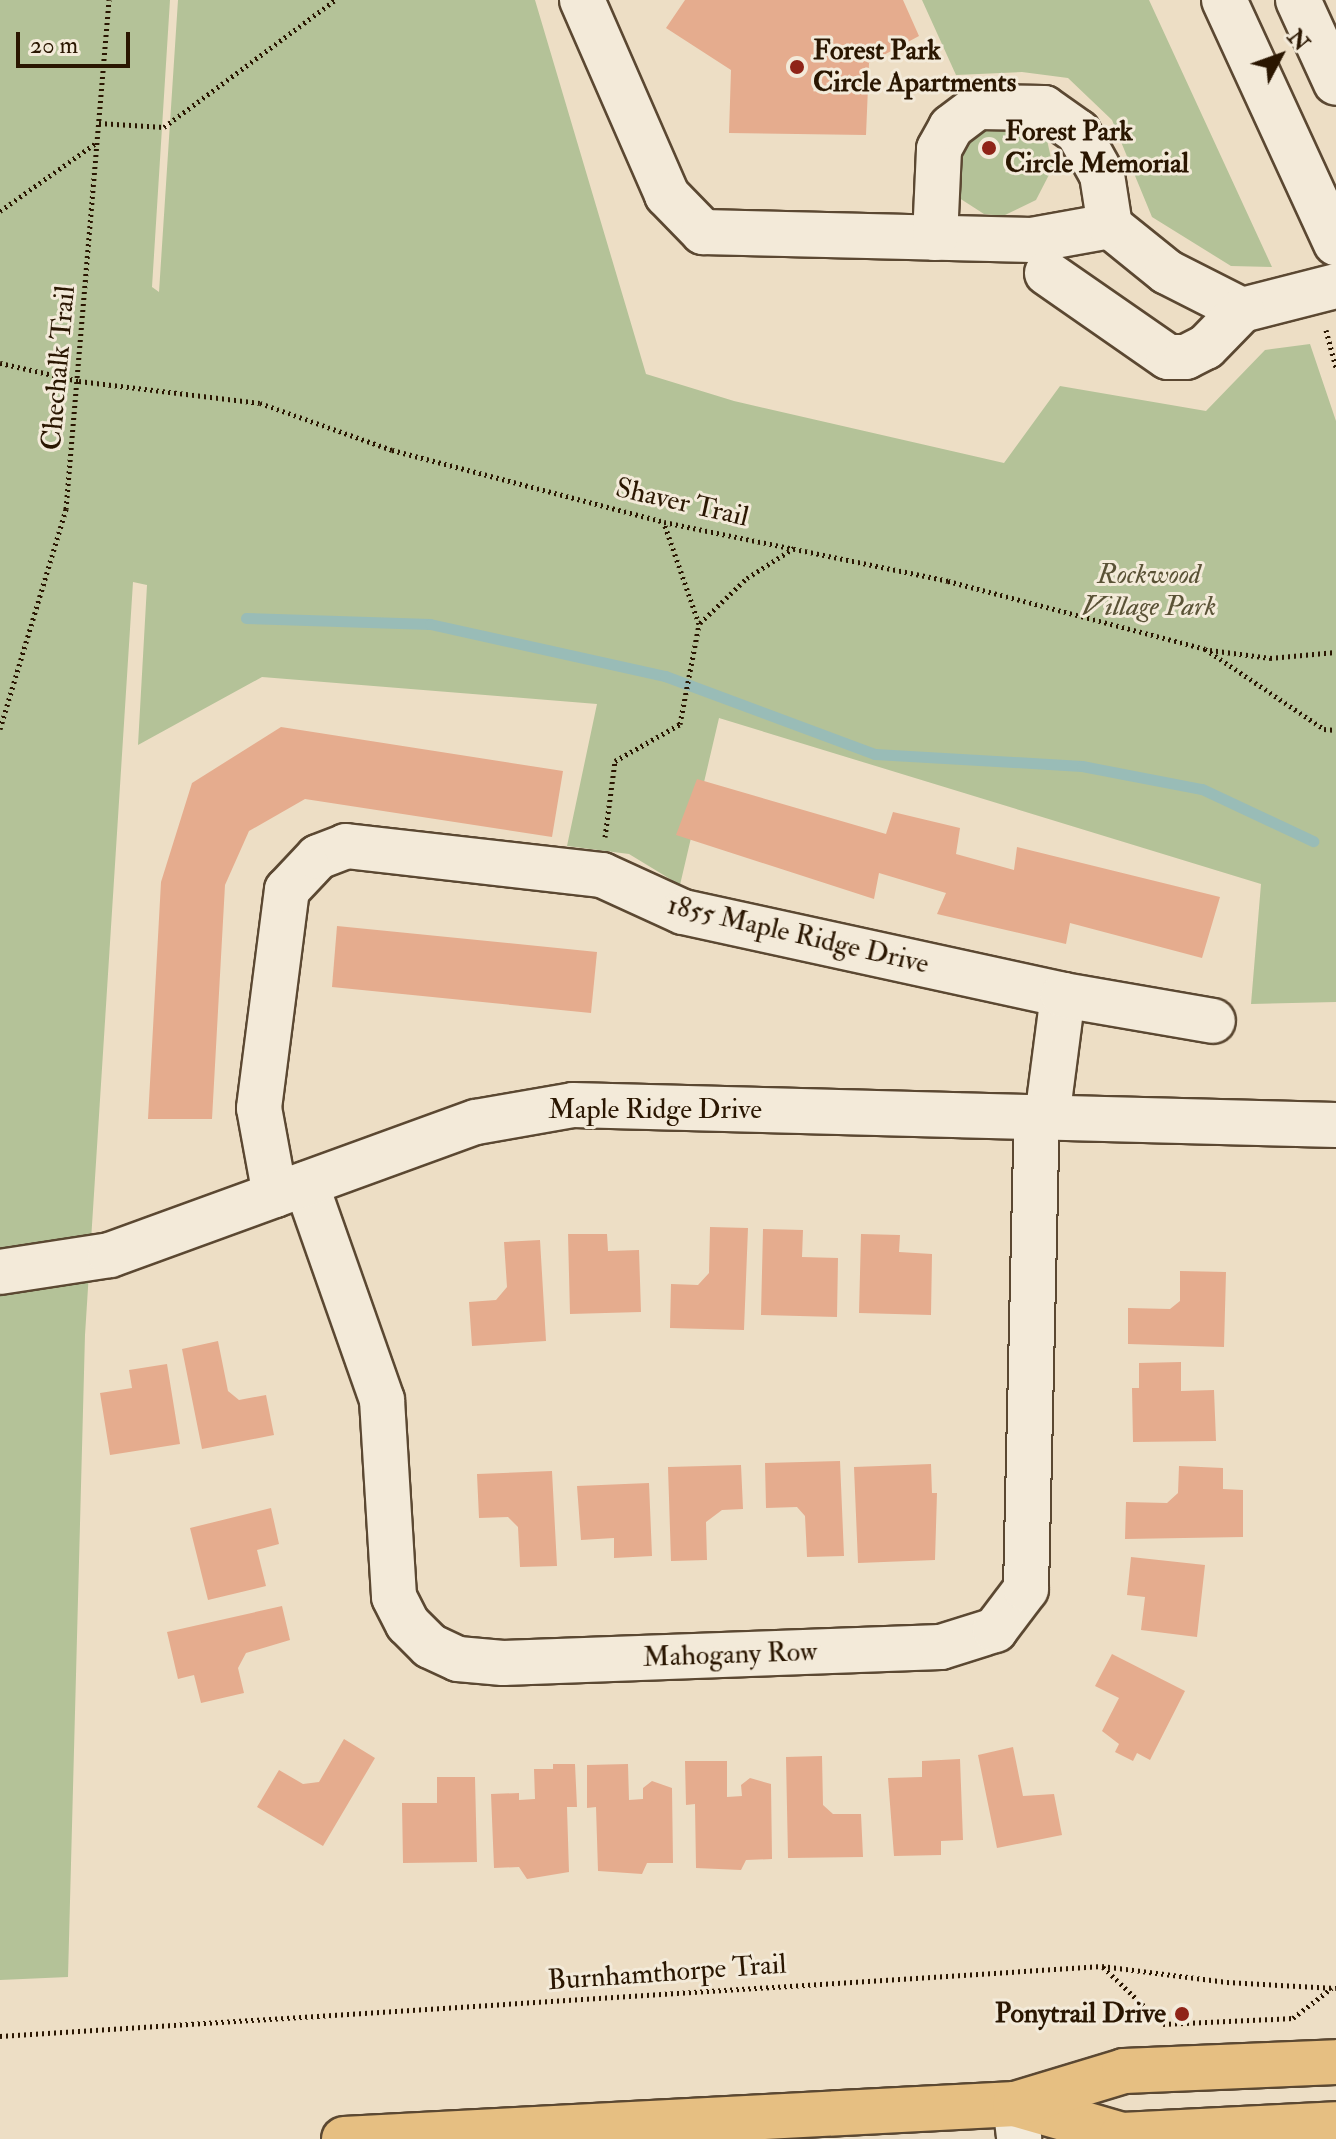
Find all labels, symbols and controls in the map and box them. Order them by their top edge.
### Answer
scale bar [20,16,134,66]
north arrow [1240,16,1320,96]
text: N [1281,24,1315,57]
text: 20 m [30,30,78,61]
place label: Forest Park Circle Apartments [813,34,1016,100]
marker: Forest Park Circle Apartments [788,58,806,76]
place label: Forest Park Circle Memorial [1005,115,1189,181]
marker: Forest Park Circle Memorial [980,139,998,157]
street label: Chechalk Trail [35,284,83,452]
street label: Shaver Trail [612,471,752,535]
park label: Rockwood Village Park [1082,558,1216,624]
street label: 1855 Maple Ridge Drive [664,889,932,981]
street label: Maple Ridge Drive [548,1093,762,1127]
street label: Mahogany Row [642,1635,818,1675]
street label: Burnhamthorpe Trail [547,1948,787,1998]
place label: Ponytrail Drive [995,1997,1166,2031]
marker: Ponytrail Drive [1173,2005,1191,2023]

